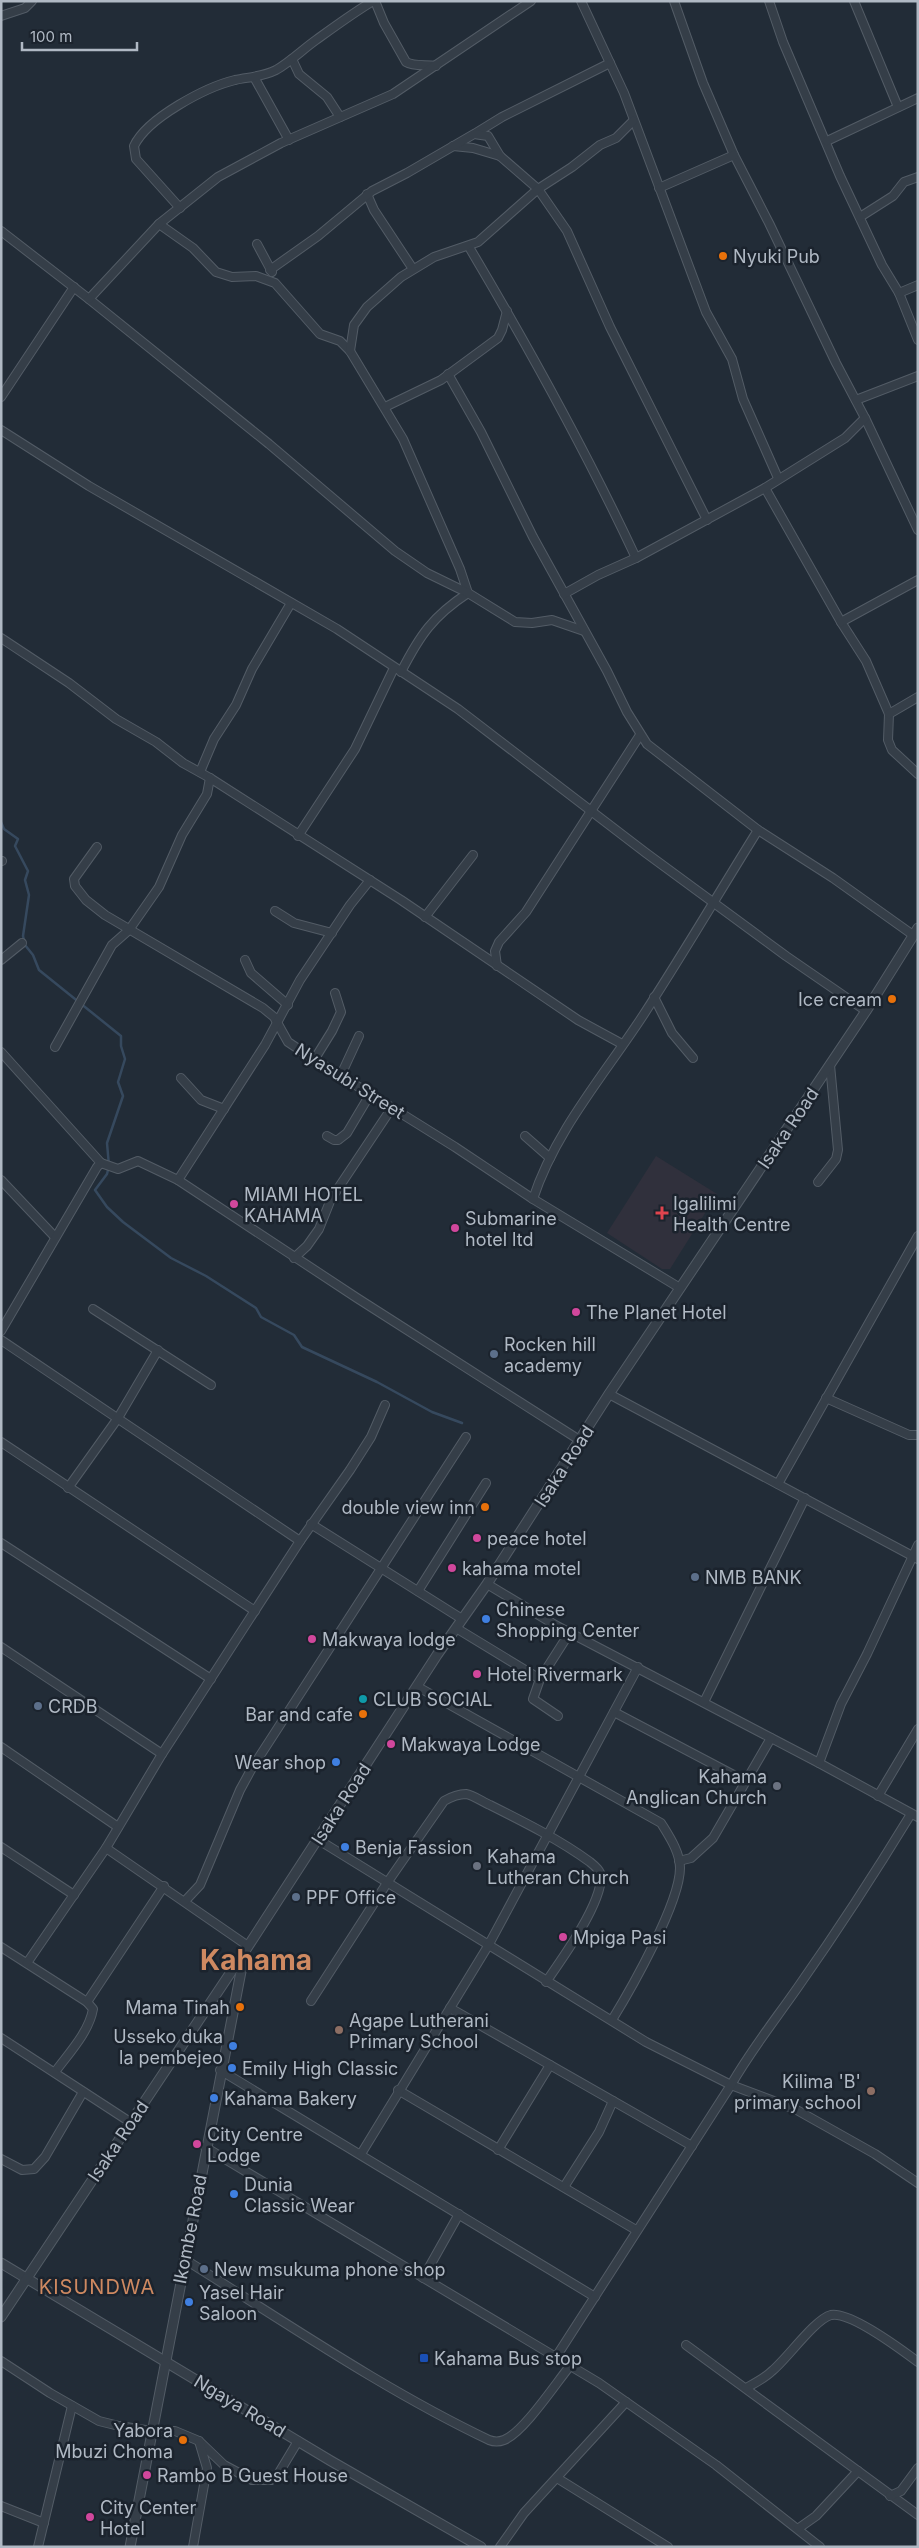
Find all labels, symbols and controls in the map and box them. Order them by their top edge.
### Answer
scale bar [22,20,138,52]
text: 100 m [30,27,72,46]
place label: Nyuki Pub [733,246,820,267]
marker: Nyuki Pub [717,250,729,262]
place label: Ice cream [798,989,882,1010]
marker: Ice cream [886,993,898,1005]
street label: Nyasubi Street [291,1039,409,1123]
street label: Isaka Road [753,1084,823,1172]
place label: MIAMI HOTEL KAHAMA [244,1184,363,1226]
place label: Igalilimi Health Centre [673,1193,791,1235]
marker: MIAMI HOTEL KAHAMA [228,1198,240,1210]
marker: Igalilimi Health Centre [655,1206,669,1220]
place label: Submarine hotel ltd [465,1208,557,1250]
marker: Submarine hotel ltd [449,1222,461,1234]
place label: The Planet Hotel [586,1302,727,1323]
marker: The Planet Hotel [570,1306,582,1318]
place label: Rocken hill academy [504,1334,596,1376]
marker: Rocken hill academy [488,1348,500,1360]
street label: Isaka Road [530,1421,598,1511]
place label: double view inn [342,1497,475,1518]
marker: double view inn [479,1501,491,1513]
place label: peace hotel [487,1528,587,1549]
marker: peace hotel [471,1532,483,1544]
place label: kahama motel [462,1558,581,1579]
marker: kahama motel [446,1562,458,1574]
place label: NMB BANK [705,1567,802,1588]
marker: NMB BANK [689,1571,701,1583]
place label: Chinese Shopping Center [496,1599,640,1641]
marker: Chinese Shopping Center [480,1613,492,1625]
place label: Makwaya lodge [322,1629,456,1650]
marker: Makwaya lodge [306,1633,318,1645]
place label: Hotel Rivermark [487,1664,623,1685]
marker: Hotel Rivermark [471,1668,483,1680]
place label: CLUB SOCIAL [373,1689,492,1710]
marker: CLUB SOCIAL [357,1693,369,1705]
place label: CRDB [48,1696,98,1717]
marker: CRDB [32,1700,44,1712]
place label: Bar and cafe [245,1704,353,1725]
marker: Bar and cafe [357,1708,369,1720]
place label: Makwaya Lodge [401,1734,541,1755]
marker: Makwaya Lodge [385,1738,397,1750]
place label: Wear shop [235,1752,326,1773]
marker: Wear shop [330,1756,342,1768]
street label: Isaka Road [307,1759,375,1849]
place label: Kahama Anglican Church [626,1766,767,1808]
marker: Kahama Anglican Church [771,1780,783,1792]
place label: Benja Fassion [355,1837,473,1858]
marker: Benja Fassion [339,1841,351,1853]
place label: Kahama Lutheran Church [487,1846,629,1888]
marker: Kahama Lutheran Church [471,1860,483,1872]
place label: PPF Office [306,1887,396,1908]
marker: PPF Office [290,1891,302,1903]
place label: Mpiga Pasi [573,1927,666,1948]
marker: Mpiga Pasi [557,1931,569,1943]
district label: Kahama [200,1943,312,1977]
place label: Mama Tinah [125,1997,230,2018]
marker: Mama Tinah [234,2001,246,2013]
place label: Agape Lutherani Primary School [349,2010,489,2052]
marker: Agape Lutherani Primary School [333,2024,345,2036]
place label: Usseko duka la pembejeo [113,2026,223,2068]
marker: Usseko duka la pembejeo [227,2040,239,2052]
place label: Emily High Classic [242,2058,398,2079]
marker: Emily High Classic [226,2062,238,2074]
place label: Kilima 'B' primary school [734,2071,861,2113]
marker: Kilima 'B' primary school [865,2085,877,2097]
place label: Kahama Bakery [224,2088,357,2109]
marker: Kahama Bakery [208,2092,220,2104]
street label: Isaka Road [83,2097,153,2185]
place label: City Centre Lodge [207,2124,303,2166]
marker: City Centre Lodge [191,2138,203,2150]
street label: Ikombe Road [169,2173,211,2285]
place label: Dunia Classic Wear [244,2174,355,2216]
marker: Dunia Classic Wear [228,2188,240,2200]
place label: New msukuma phone shop [214,2259,446,2280]
marker: New msukuma phone shop [198,2263,210,2275]
district label: KISUNDWA [39,2275,155,2299]
place label: Yasel Hair Saloon [199,2282,284,2324]
marker: Yasel Hair Saloon [183,2296,195,2308]
place label: Kahama Bus stop [434,2348,582,2369]
marker: Kahama Bus stop [418,2352,430,2364]
street label: Ngaya Road [190,2370,290,2442]
place label: Yabora Mbuzi Choma [55,2420,173,2462]
marker: Yabora Mbuzi Choma [177,2434,189,2446]
place label: Rambo B Guest House [157,2465,348,2486]
marker: Rambo B Guest House [141,2469,153,2481]
place label: City Center Hotel [100,2497,196,2539]
marker: City Center Hotel [84,2511,96,2523]

